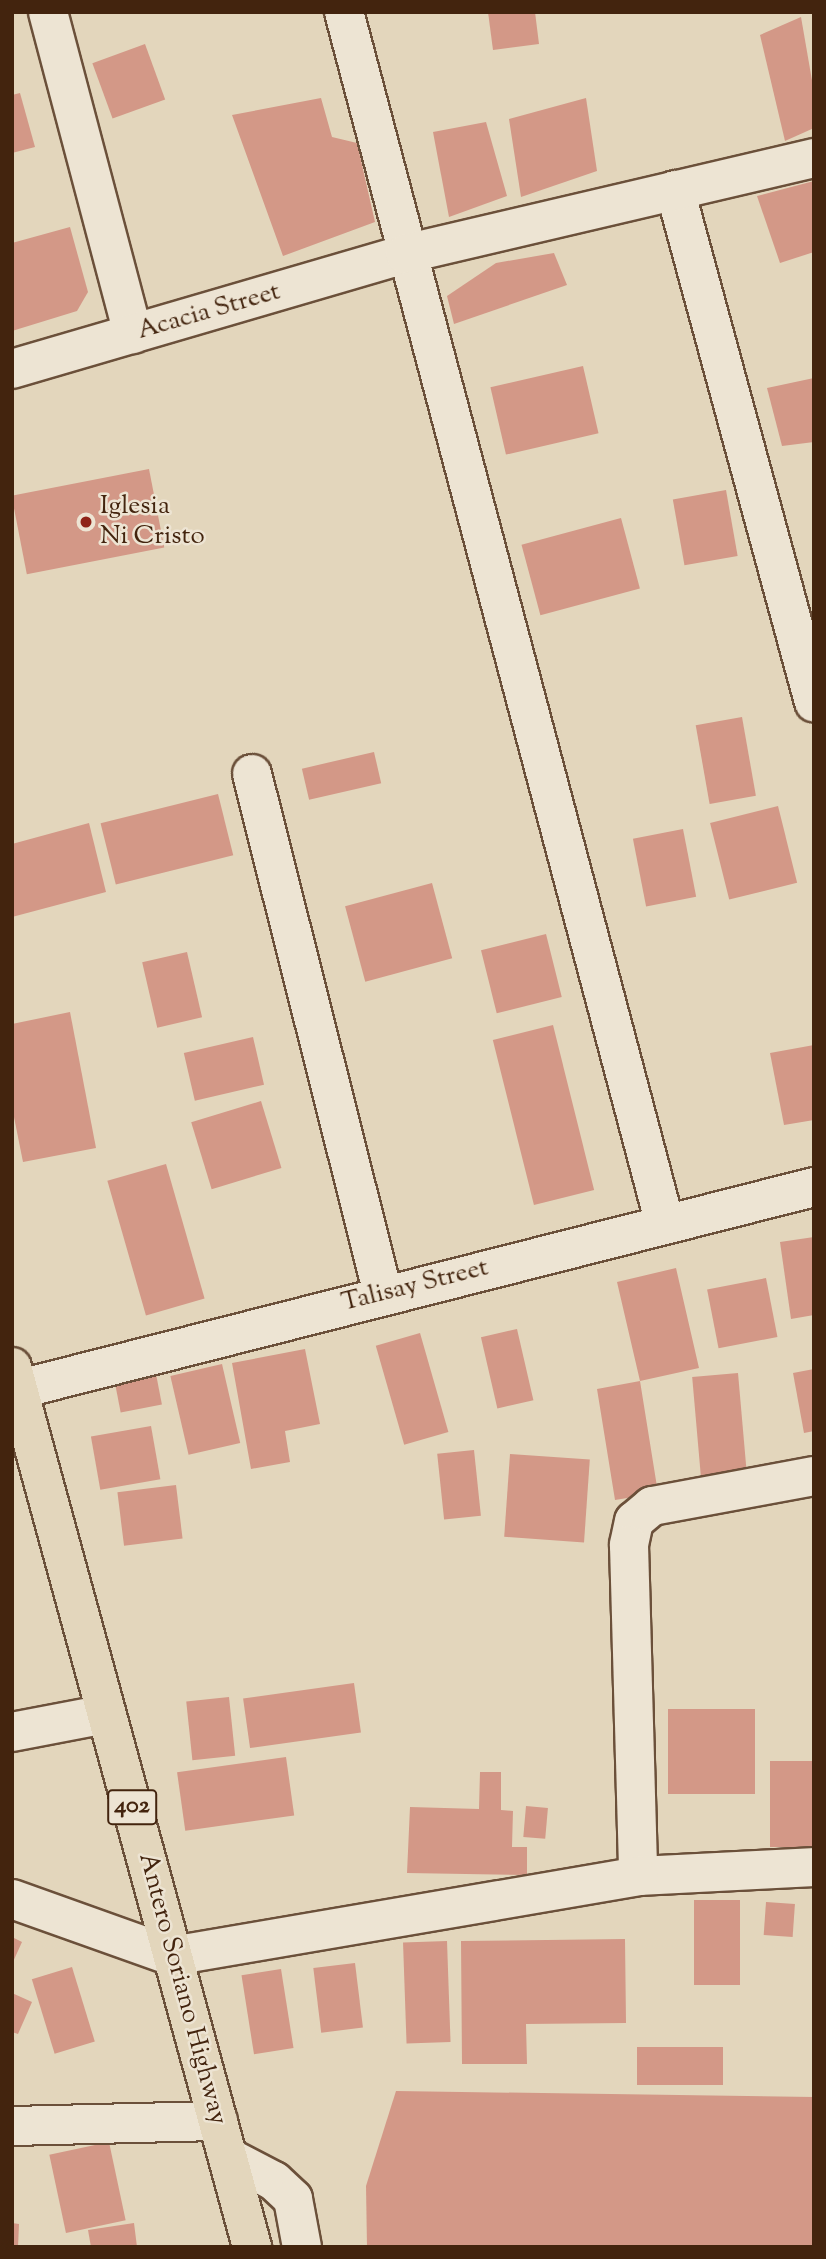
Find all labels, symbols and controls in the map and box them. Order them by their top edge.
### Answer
street label: Acacia Street [134,277,284,347]
place label: Iglesia Ni Cristo [100,491,205,552]
marker: Iglesia Ni Cristo [78,514,94,530]
street label: Talisay Street [338,1253,492,1319]
road number: 402 [106,1787,158,1828]
street label: Antero Soriano Highway [131,1850,233,2128]

